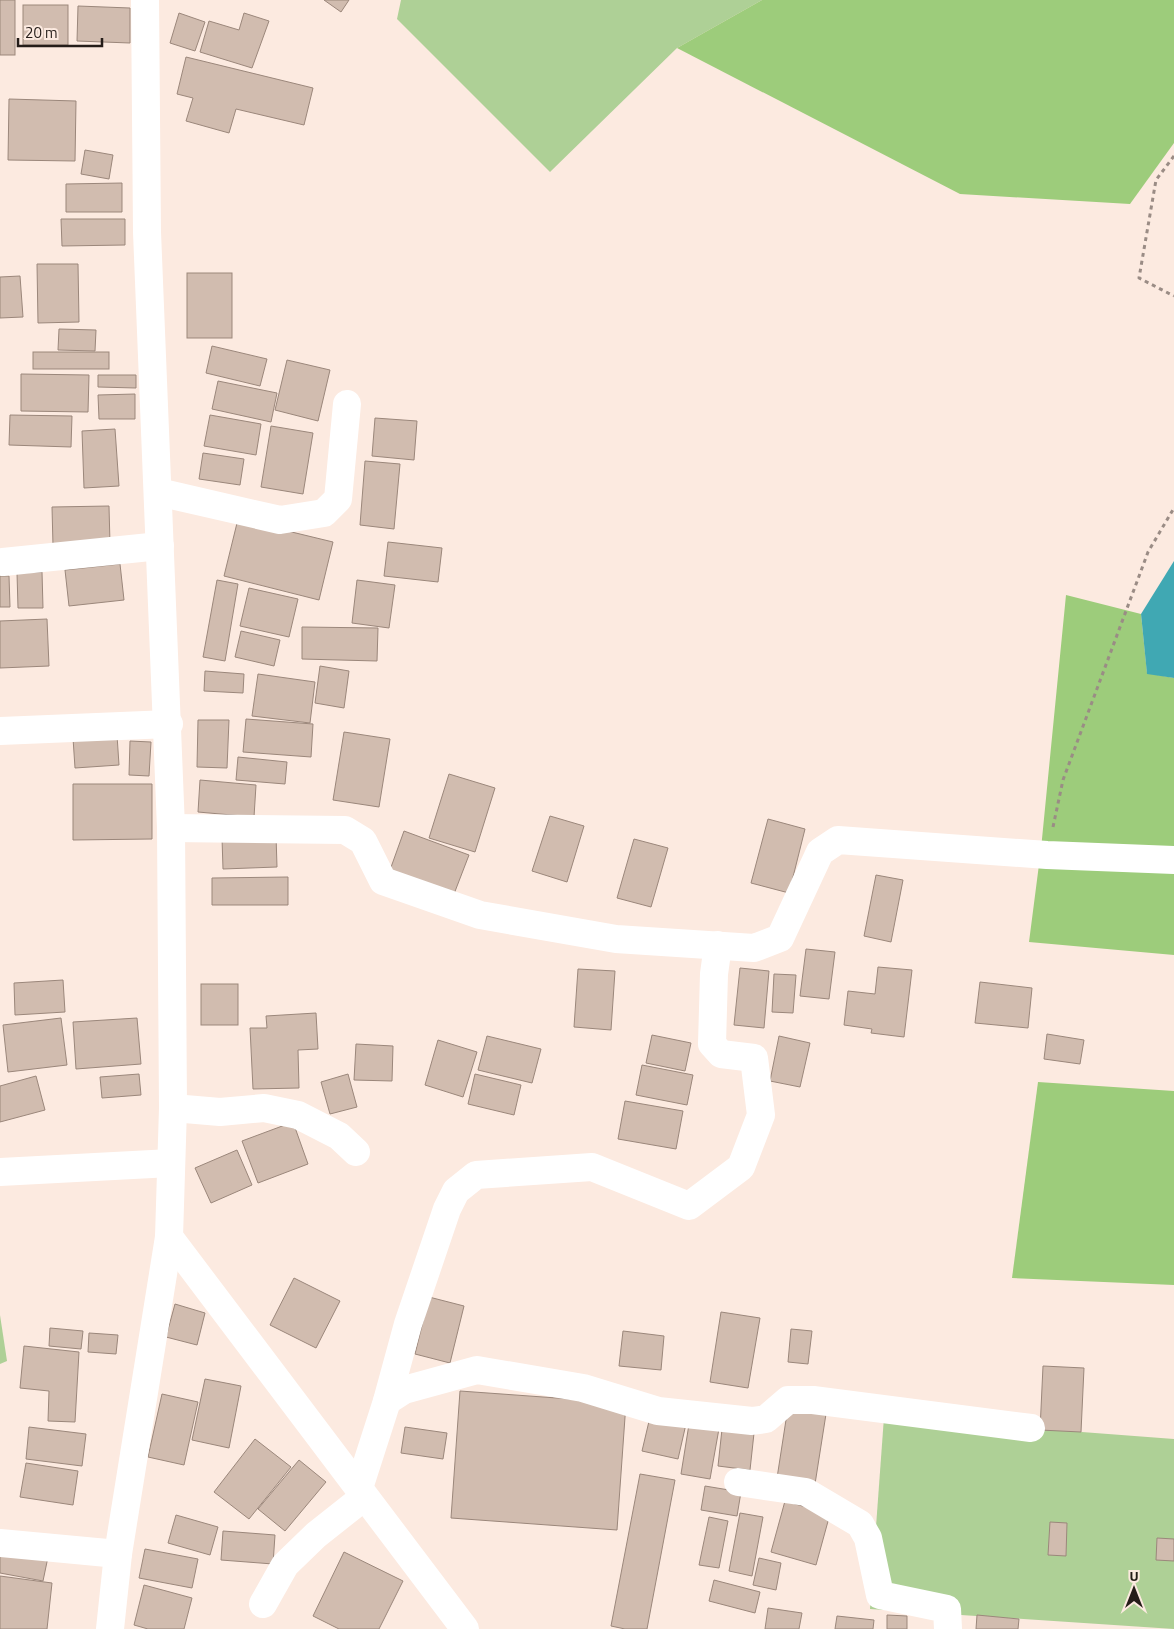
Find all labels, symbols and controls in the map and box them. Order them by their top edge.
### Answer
scale bar [18,15,101,47]
text: 20 m [25,21,58,44]
north arrow [1109,1564,1159,1614]
text: U [1129,1565,1139,1586]

